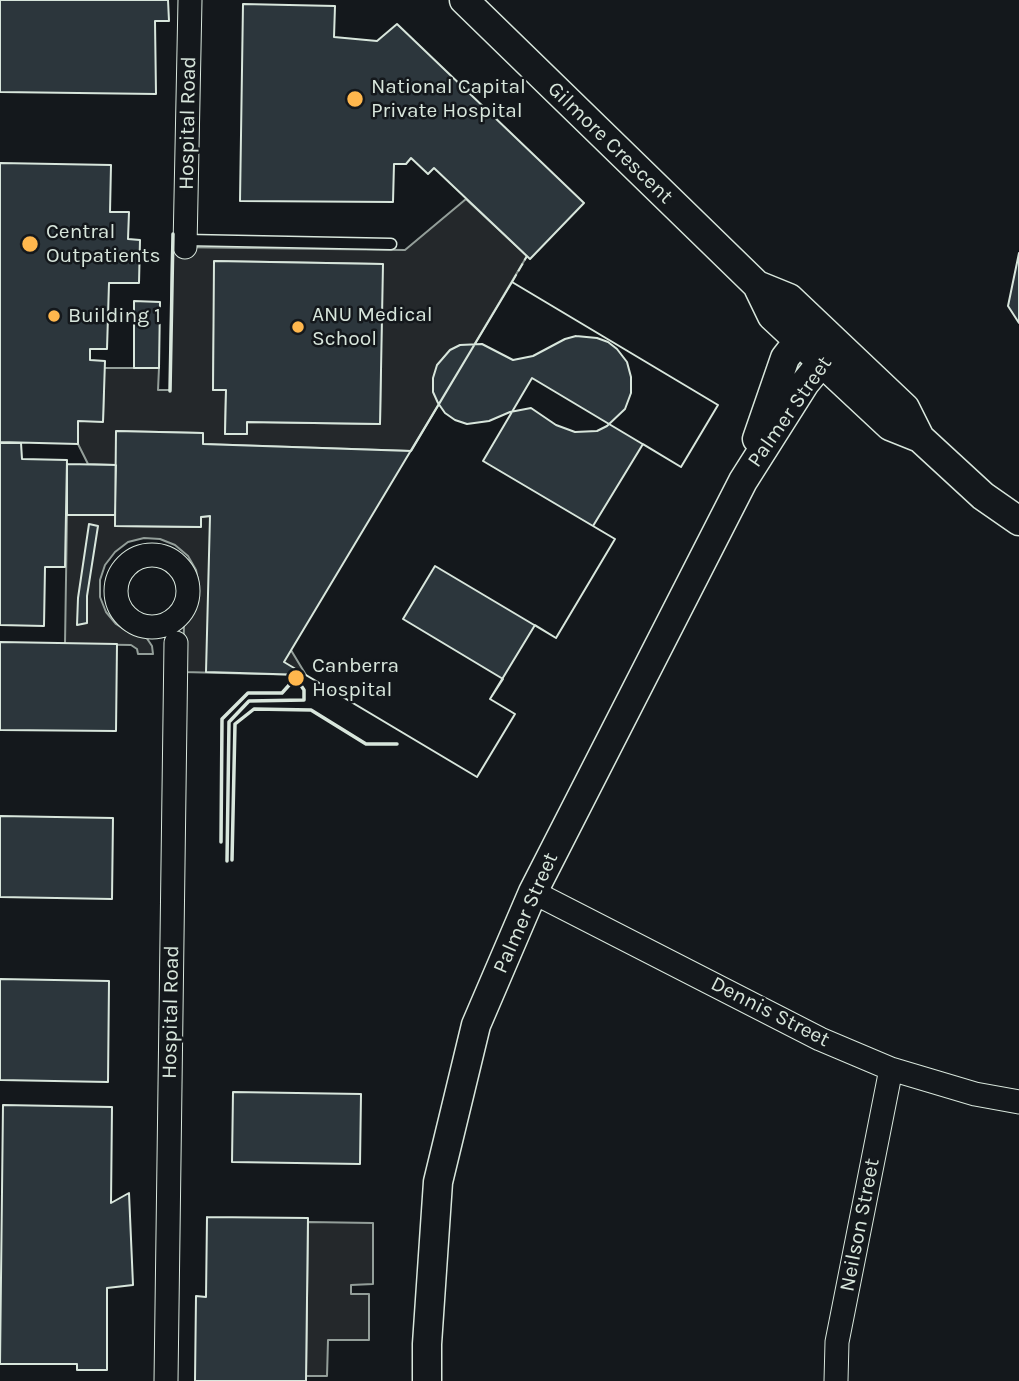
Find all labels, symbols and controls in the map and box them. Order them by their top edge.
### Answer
street label: Hospital Road [174,56,202,190]
place label: National Capital Private Hospital [371,74,526,124]
street label: Gilmore Crescent [542,77,678,209]
marker: National Capital Private Hospital [345,89,365,109]
place label: Central Outpatients [46,219,161,269]
marker: Central Outpatients [20,234,40,254]
place label: ANU Medical School [312,302,433,352]
place label: Building 1 [68,303,161,329]
marker: Building 1 [46,308,62,324]
marker: ANU Medical School [290,319,306,335]
street label: Palmer Street [742,352,838,472]
place label: Canberra Hospital [312,653,399,703]
marker: Canberra Hospital [286,668,306,688]
street label: Palmer Street [488,849,564,977]
street label: Hospital Road [157,945,185,1079]
street label: Dennis Street [706,971,834,1053]
street label: Neilson Street [835,1156,885,1294]

